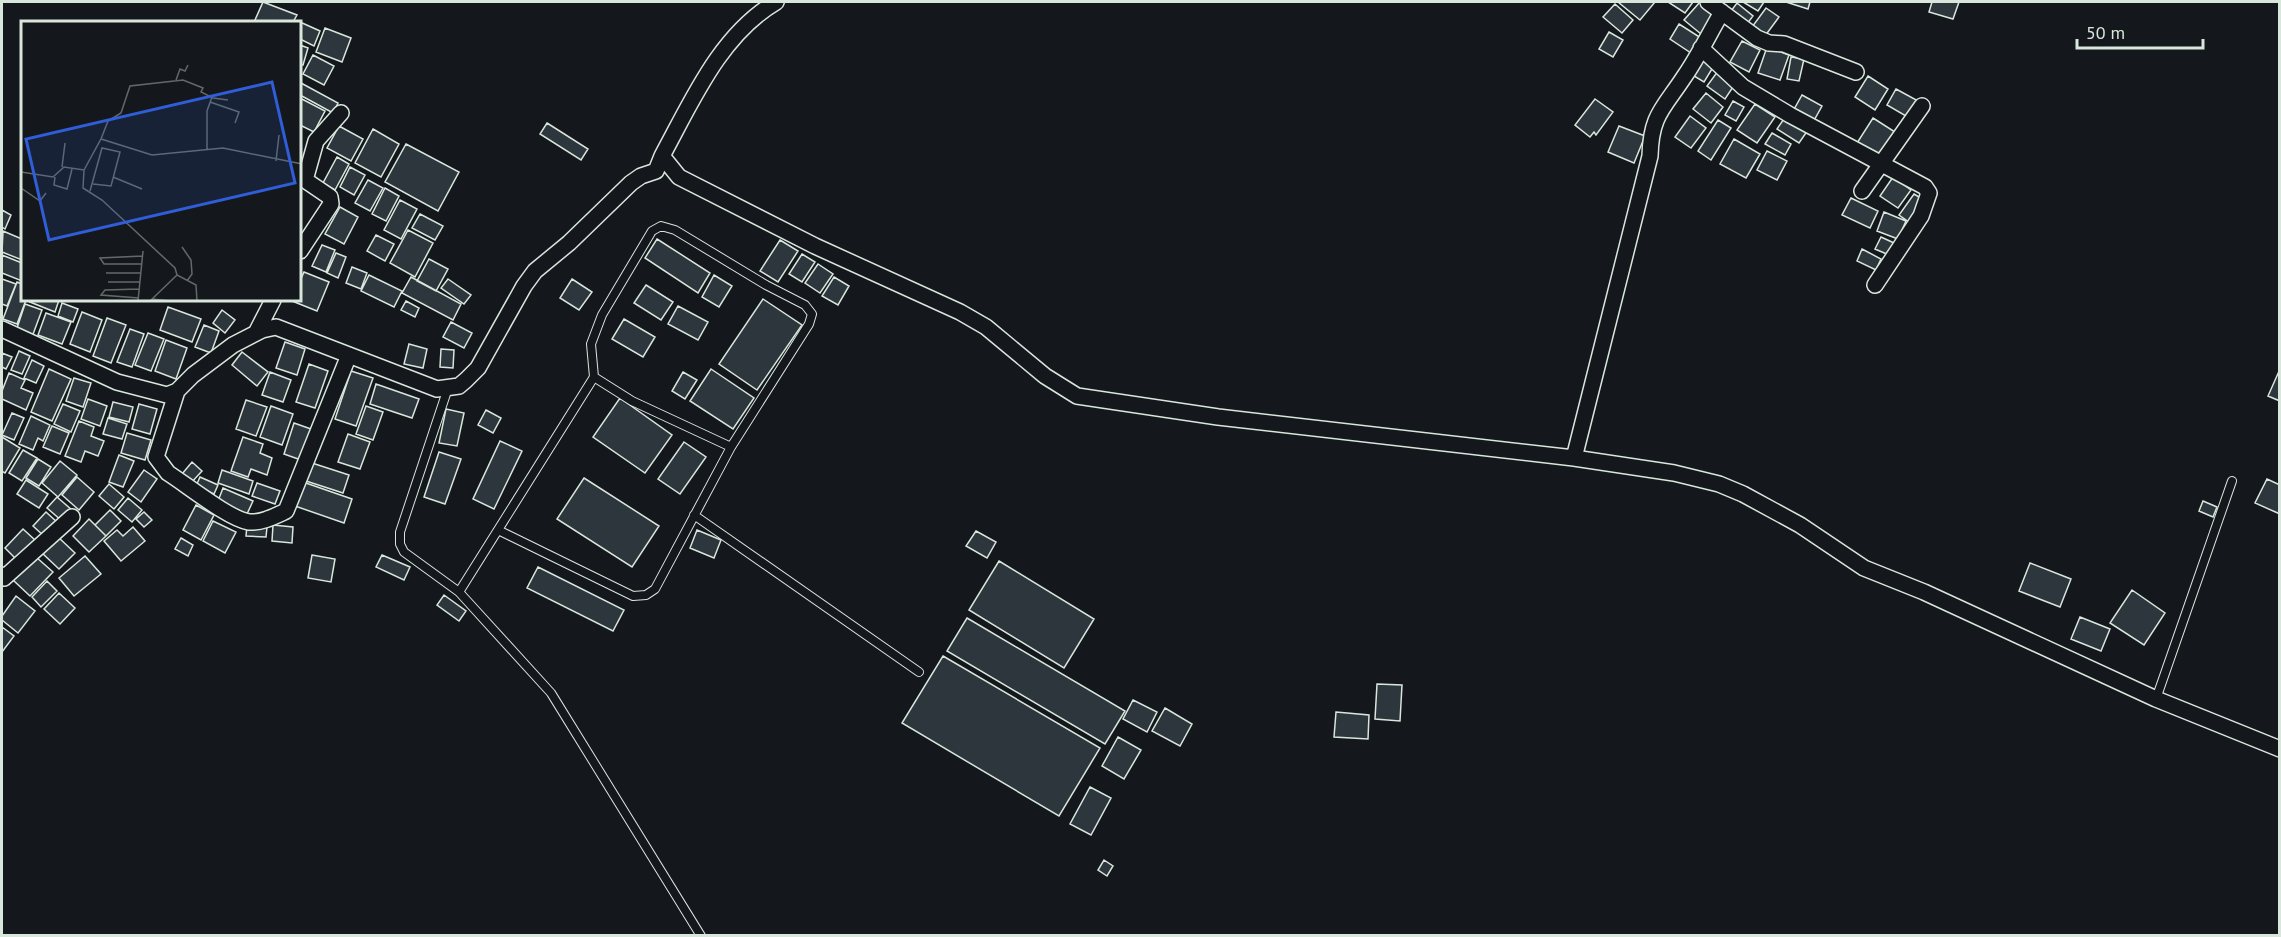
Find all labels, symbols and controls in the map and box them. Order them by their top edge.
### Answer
scale bar [2077,12,2203,50]
inset map [21,21,302,302]
text: 50 m [2086,21,2125,44]

